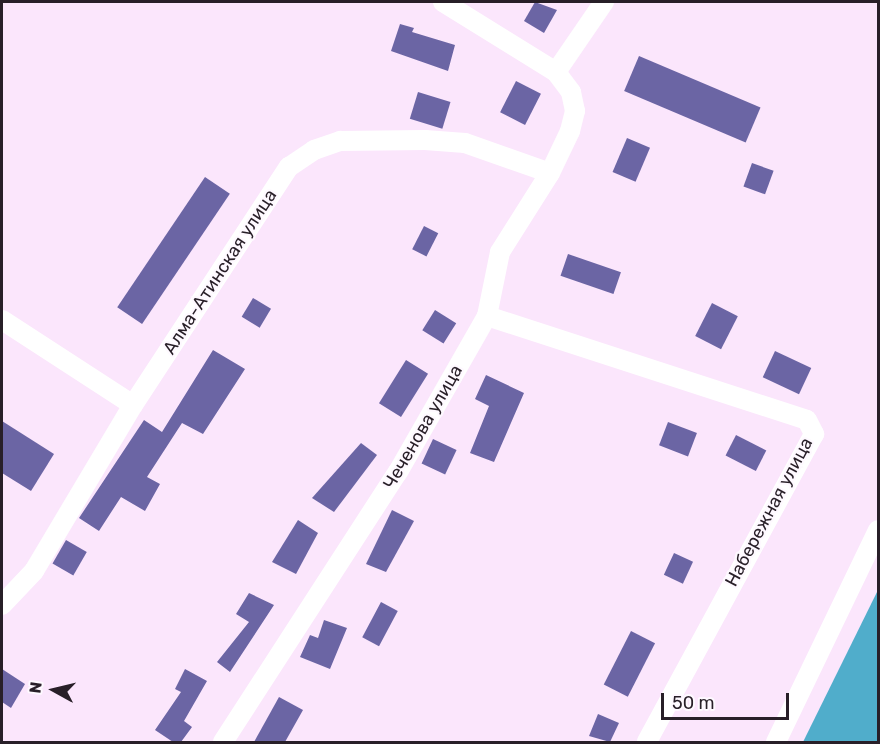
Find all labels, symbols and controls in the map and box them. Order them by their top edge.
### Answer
street label: Алма-Атинская улица [159,186,281,358]
street label: Чеченова улица [379,361,467,493]
street label: Набережная улица [721,434,817,590]
north arrow [24,660,84,720]
text: N [25,680,46,694]
scale bar [664,681,792,719]
text: 50 m [672,692,715,714]

